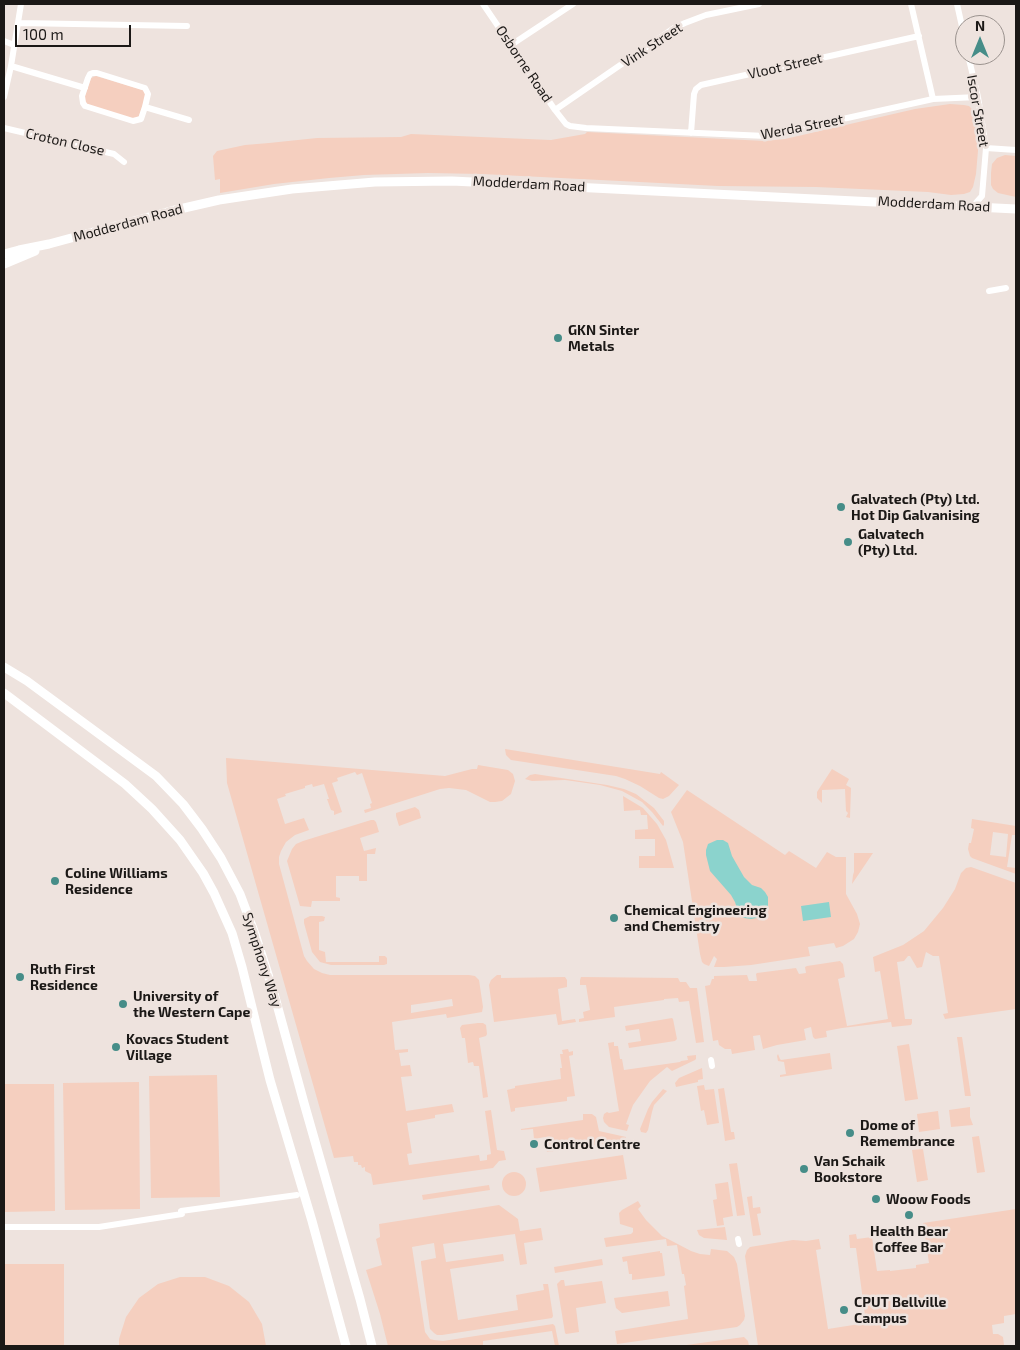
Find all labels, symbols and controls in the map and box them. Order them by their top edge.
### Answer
scale bar [18,15,134,47]
north arrow [955,15,1005,65]
text: N [975,17,985,34]
street label: Vink Street [618,19,686,71]
street label: Osborne Road [492,22,556,106]
text: 100 m [23,25,64,43]
street label: Vloot Street [746,49,824,83]
street label: Iscor Street [963,74,993,148]
street label: Werda Street [759,111,845,143]
street label: Croton Close [24,125,106,159]
street label: Modderdam Road [472,173,586,195]
street label: Modderdam Road [877,193,991,215]
street label: Modderdam Road [71,200,185,246]
place label: GKN Sinter Metals [568,322,639,354]
marker: GKN Sinter Metals [552,332,564,344]
place label: Galvatech (Pty) Ltd. Hot Dip Galvanising [851,491,980,524]
marker: Galvatech (Pty) Ltd. Hot Dip Galvanising [835,501,847,513]
place label: Galvatech (Pty) Ltd. [858,526,924,558]
marker: Galvatech (Pty) Ltd. [842,536,854,548]
place label: Coline Williams Residence [65,865,168,898]
marker: Coline Williams Residence [49,875,61,887]
place label: Chemical Engineering and Chemistry [624,902,767,934]
street label: Symphony Way [239,911,285,1009]
marker: Chemical Engineering and Chemistry [608,912,620,924]
place label: Ruth First Residence [30,961,98,994]
marker: Ruth First Residence [14,971,26,983]
place label: University of the Western Cape [133,988,250,1020]
marker: University of the Western Cape [117,998,129,1010]
place label: Kovacs Student Village [126,1031,229,1064]
marker: Kovacs Student Village [110,1041,122,1053]
place label: Dome of Remembrance [860,1117,955,1150]
marker: Dome of Remembrance [844,1127,856,1139]
place label: Control Centre [544,1136,640,1152]
marker: Control Centre [528,1138,540,1150]
place label: Van Schaik Bookstore [814,1153,885,1186]
marker: Van Schaik Bookstore [798,1163,810,1175]
place label: Woow Foods [886,1191,971,1207]
marker: Woow Foods [870,1193,882,1205]
marker: Health Bear Coffee Bar [903,1209,915,1221]
place label: Health Bear Coffee Bar [870,1223,948,1256]
place label: CPUT Bellville Campus [854,1294,946,1326]
marker: CPUT Bellville Campus [838,1304,850,1316]

